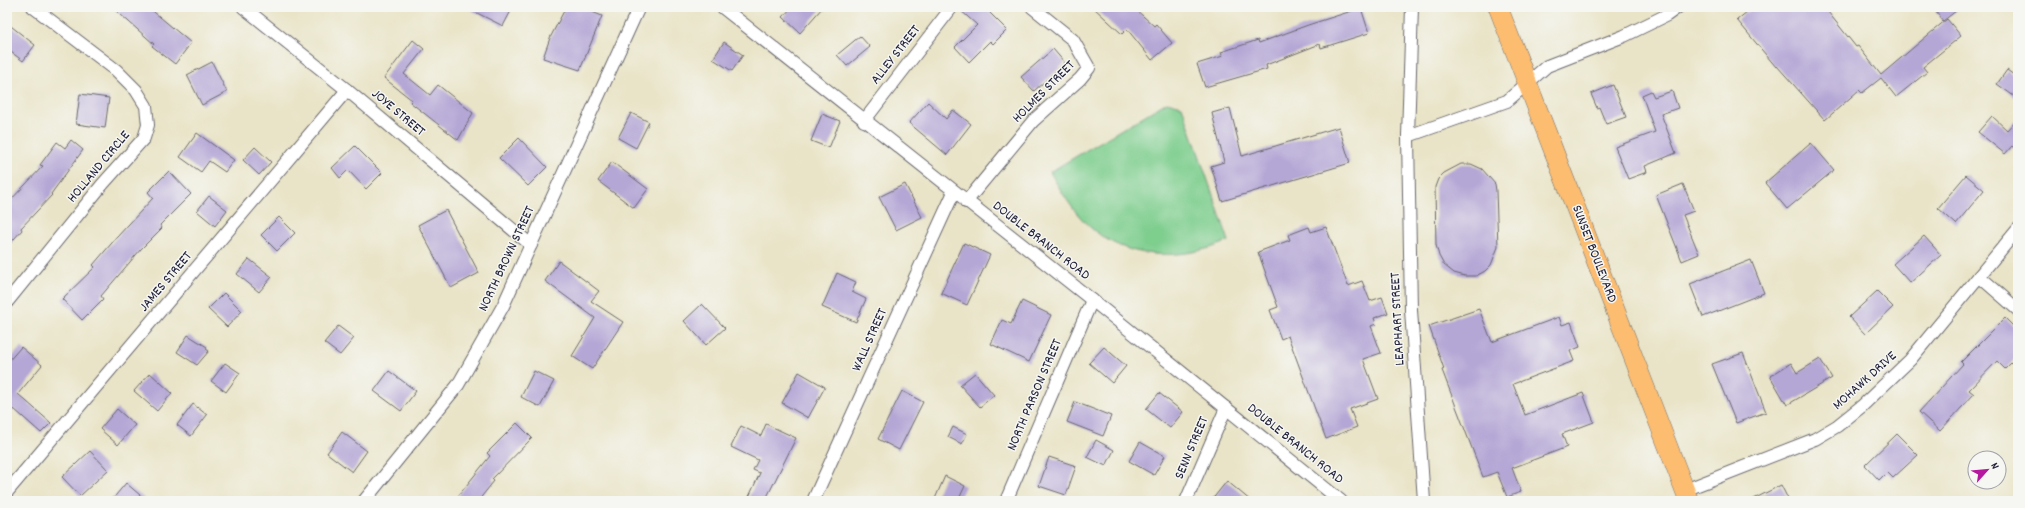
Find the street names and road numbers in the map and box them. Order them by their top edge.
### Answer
street label: ALLEY STREET [866,21,926,89]
street label: HOLMES STREET [1008,56,1080,128]
street label: JOYE STREET [367,85,430,142]
street label: HOLLAND CIRCLE [63,126,136,207]
street label: DOUBLE BRANCH ROAD [988,196,1094,286]
street label: SUNSET BOULEVARD [1566,202,1622,306]
street label: NORTH BROWN STREET [474,203,540,315]
street label: JAMES STREET [135,247,198,317]
street label: LEAPHART STREET [1386,271,1410,366]
street label: WALL STREET [847,305,893,375]
street label: NORTH PARSON STREET [1002,336,1068,454]
street label: MOHAWK DRIVE [1828,346,1902,415]
street label: DOUBLE BRANCH ROAD [1242,399,1348,489]
street label: SENN STREET [1170,413,1214,483]

